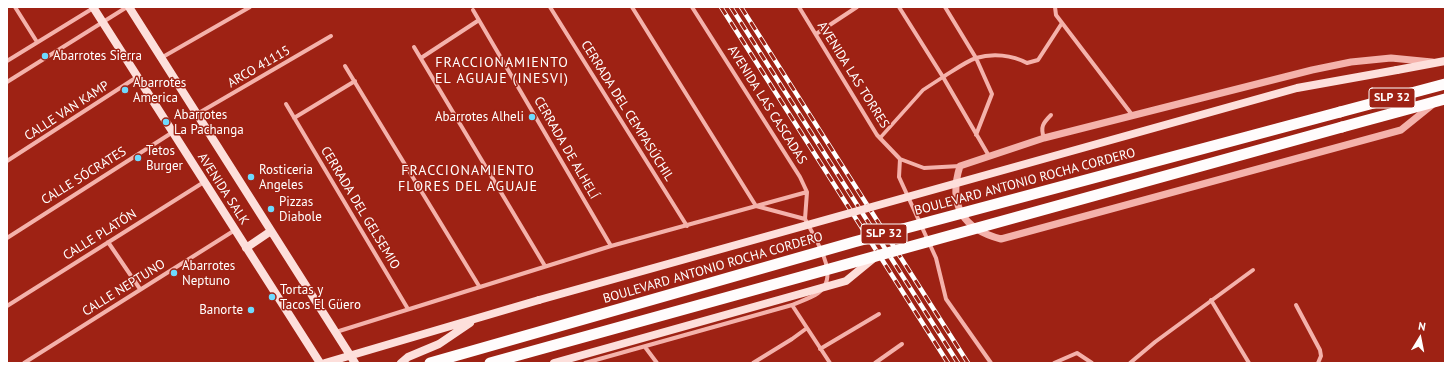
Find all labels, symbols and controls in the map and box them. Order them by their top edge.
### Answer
street label: AVENIDA LAS TORRES [814,19,892,131]
street label: CERRADA DEL CEMPASÚCHIL [577,38,677,184]
street label: ARCO 41115 [225,43,293,91]
street label: AVENIDA LAS CASCADAS [724,43,810,167]
place label: Abarrotes Sierra [53,48,142,64]
marker: Abarrotes Sierra [40,51,50,61]
district label: FRACCIONAMIENTO EL AGUAJE (INESVI) [435,55,569,88]
place label: Abarrotes America [133,75,186,106]
street label: CALLE VAN KAMP [22,78,112,144]
marker: Abarrotes America [120,85,130,95]
road number: SLP 32 [1369,88,1415,108]
street label: CERRADA DE ALHELÍ [530,94,602,202]
place label: Abarrotes La Pachanga [174,107,244,138]
place label: Abarrotes Alheli [435,109,524,125]
marker: Abarrotes Alheli [527,112,537,122]
marker: Abarrotes La Pachanga [161,117,171,127]
place label: Tetos Burger [146,143,183,174]
street label: CALLE SÓCRATES [39,144,129,208]
street label: CERRADA DEL GELSEMIO [317,144,403,272]
street label: BOULEVARD ANTONIO ROCHA CORDERO [913,145,1137,219]
street label: AVENIDA SALK [194,150,252,228]
marker: Tetos Burger [133,153,143,163]
place label: Rosticeria Angeles [259,162,313,193]
district label: FRACCIONAMIENTO FLORES DEL AGUAJE [398,163,538,196]
marker: Rosticeria Angeles [246,172,256,182]
place label: Pizzas Diabole [279,194,322,225]
marker: Pizzas Diabole [266,204,276,214]
street label: CALLE PLATÓN [60,206,140,264]
road number: SLP 32 [861,224,907,244]
street label: BOULEVARD ANTONIO ROCHA CORDERO [601,229,825,307]
street label: CALLE NEPTUNO [80,256,168,320]
place label: Abarrotes Neptuno [182,258,235,289]
marker: Abarrotes Neptuno [169,268,179,278]
place label: Tortas y Tacos El Güero [280,282,361,313]
marker: Tortas y Tacos El Güero [267,292,277,302]
place label: Banorte [199,302,243,318]
marker: Banorte [246,305,256,315]
north arrow [1400,318,1440,358]
text: N [1417,319,1427,334]

